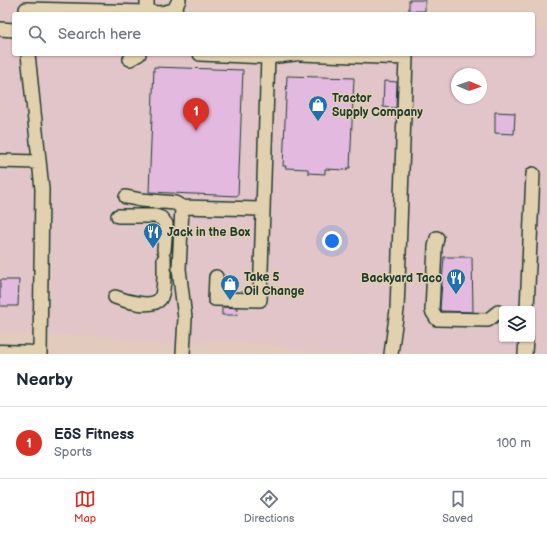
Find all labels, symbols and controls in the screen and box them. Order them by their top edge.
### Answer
search box [12,12,535,56]
icon: search [26,23,48,45]
text: Search here [58,25,141,44]
north arrow [451,68,487,104]
place label: Tractor Supply Company [332,91,423,120]
shop icon: Tractor Supply Company [307,94,329,122]
pin: 1 [183,98,209,131]
restaurant icon: Jack in the Box [142,221,164,249]
place label: Jack in the Box [167,225,251,240]
your location [322,231,342,251]
restaurant icon: Backyard Taco [445,267,467,295]
place label: Take 5 Oil Change [244,270,304,299]
place label: Backyard Taco [361,271,442,286]
shop icon: Take 5 Oil Change [219,273,241,301]
map controls [499,306,535,342]
button: layers [499,306,535,342]
text: Nearby [16,370,73,390]
text: EōS Fitness [54,425,134,444]
text: 1 [26,435,32,451]
text: 100 m [496,435,531,451]
text: Sports [54,444,92,460]
tab: Map [74,488,96,525]
tab: Directions [244,488,294,525]
tab: Saved [442,488,473,525]

